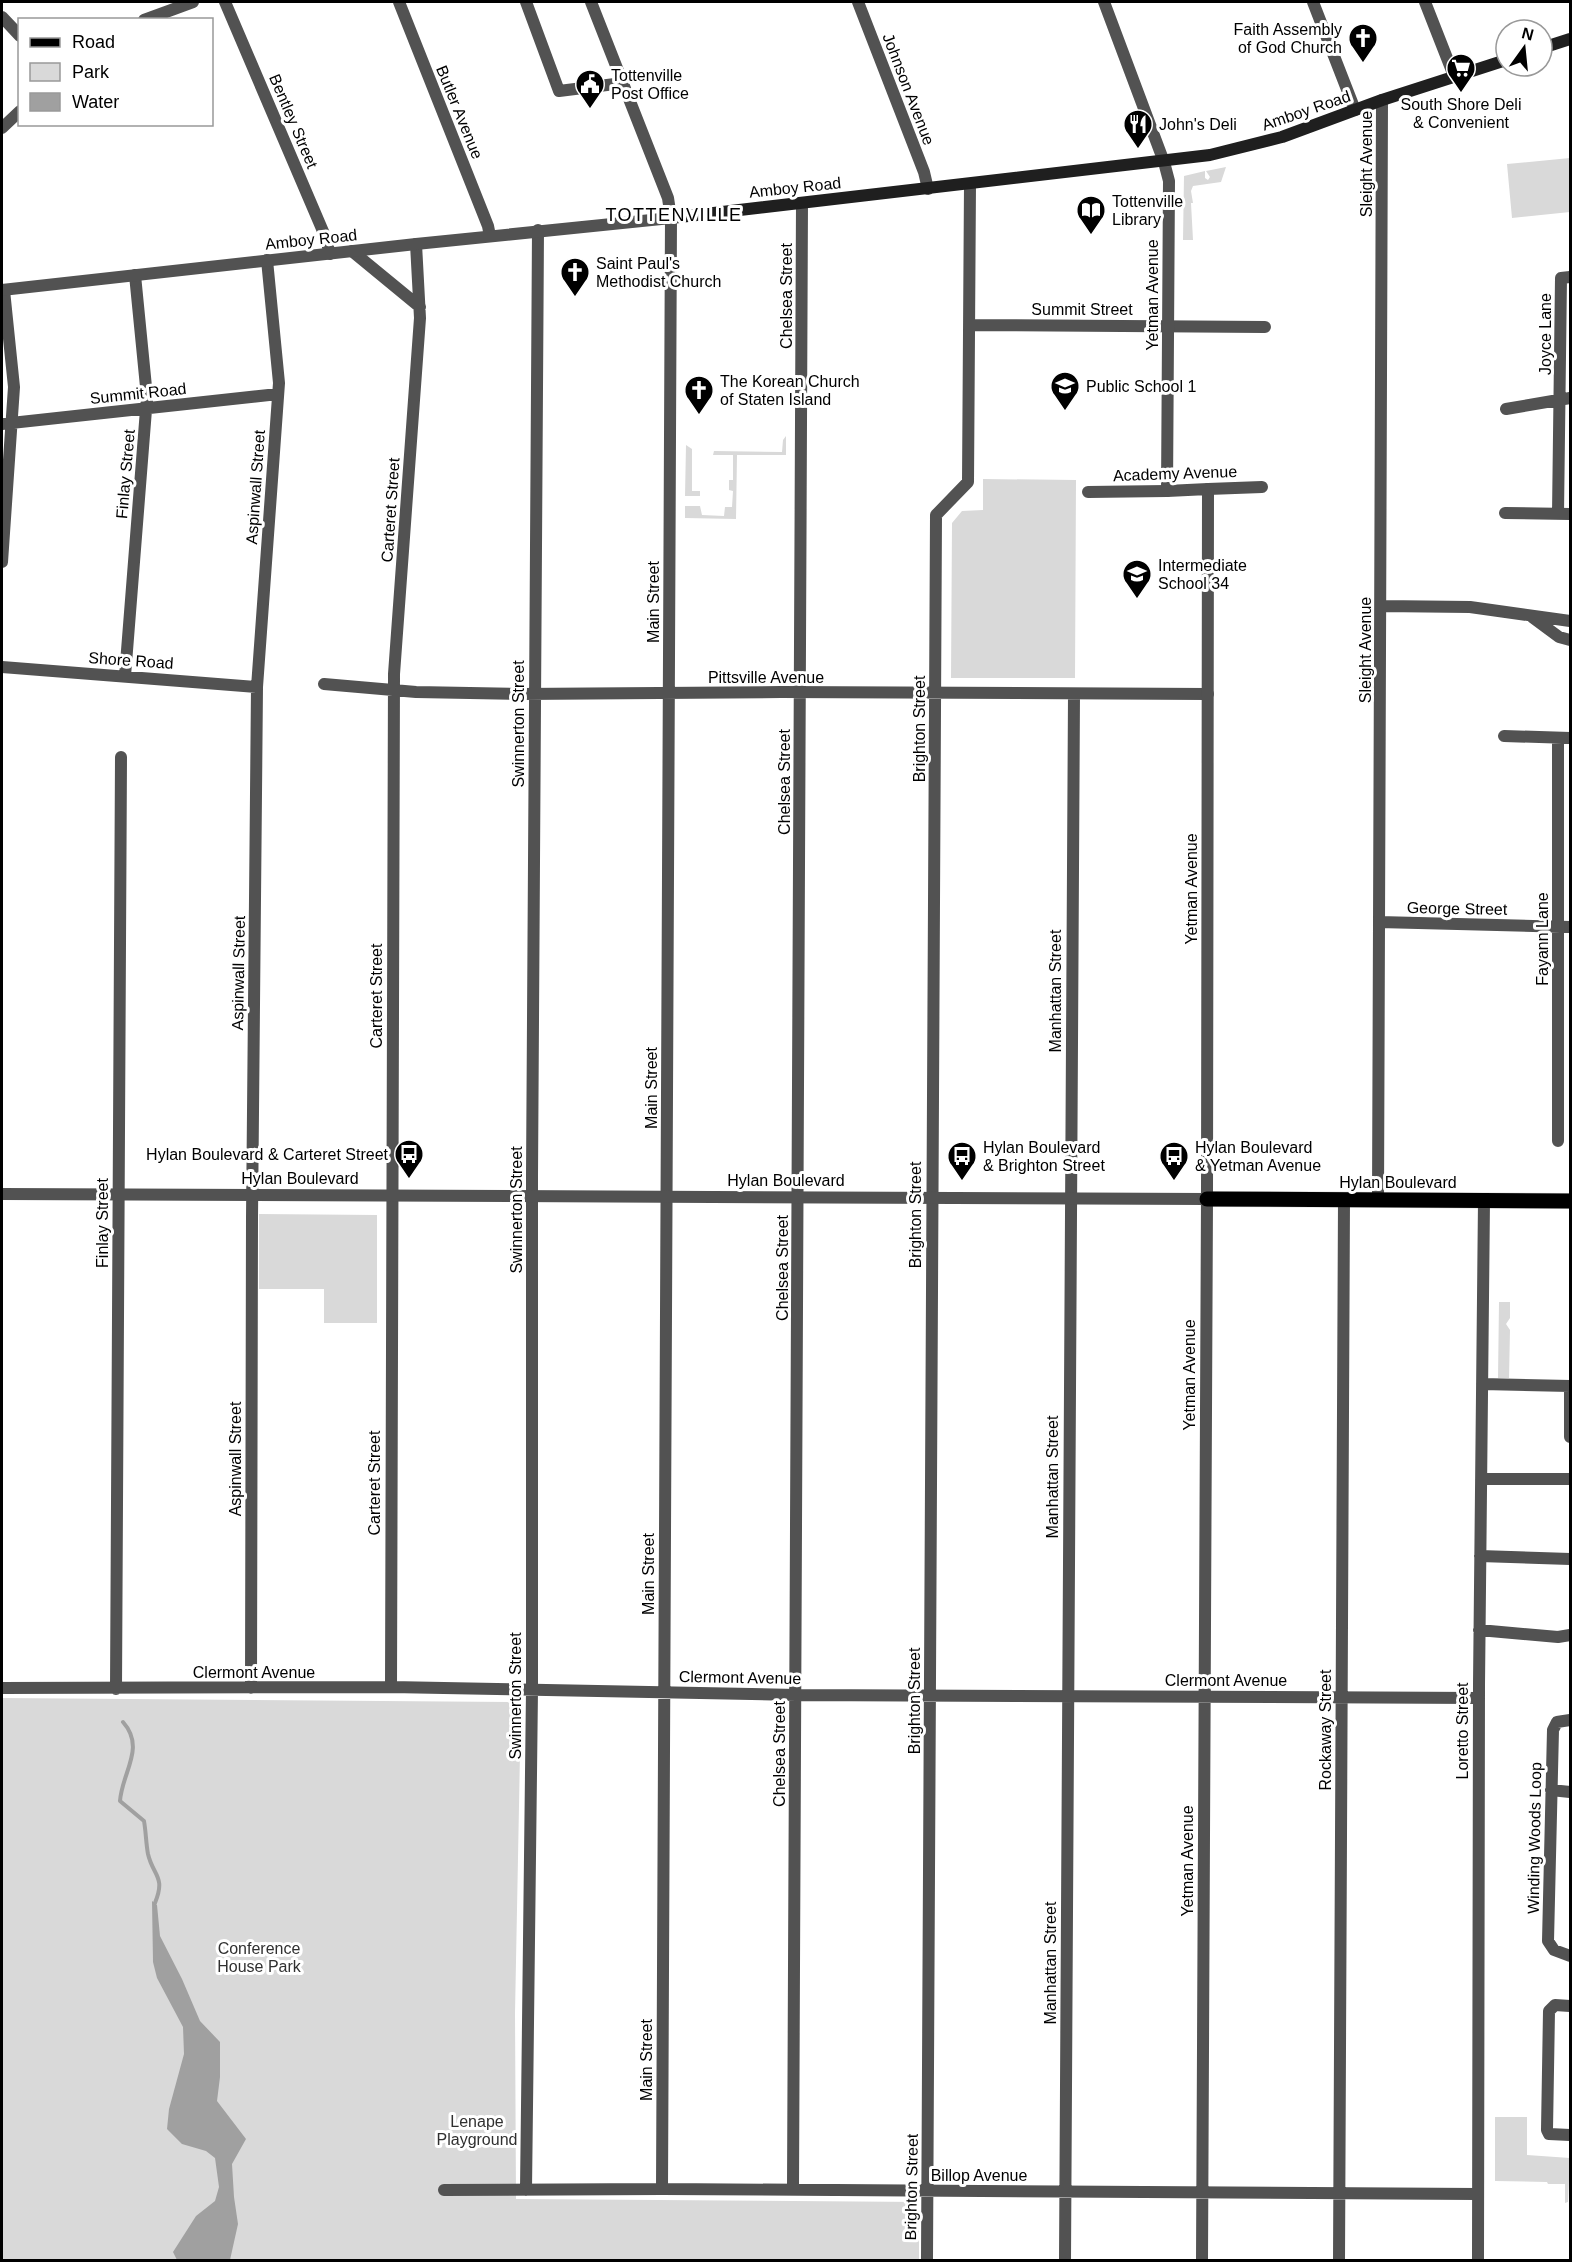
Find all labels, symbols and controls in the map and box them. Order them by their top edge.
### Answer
legend [18,18,213,126]
north arrow [1494,18,1554,78]
place label: Faith Assembly of God Church [1234,21,1342,56]
church icon: Faith Assembly of God Church [1347,22,1379,64]
text: N [1520,24,1536,44]
street label: Johnson Avenue [879,31,938,147]
text: Road [72,32,115,52]
supermarket icon: South Shore Deli & Convenient [1445,52,1477,94]
text: Park [72,62,110,82]
street label: Butler Avenue [433,63,486,162]
place label: Tottenville Post Office [611,67,689,102]
public building icon: Tottenville Post Office [574,68,606,110]
street label: Bentley Street [266,72,321,171]
street label: Amboy Road [1260,87,1353,134]
text: Water [72,92,119,112]
place label: South Shore Deli & Convenient [1401,96,1521,131]
restaurant icon: John's Deli [1122,108,1154,150]
street label: Sleight Avenue [1358,111,1375,217]
place label: John's Deli [1159,116,1237,133]
street label: Amboy Road [748,174,842,201]
place label: Tottenville Library [1112,193,1183,228]
library icon: Tottenville Library [1075,194,1107,236]
district label: TOTTENVILLE [605,205,743,225]
street label: Amboy Road [264,226,358,253]
street label: Yetman Avenue [1144,239,1161,351]
street label: Chelsea Street [778,243,795,349]
place label: Saint Paul's Methodist Church [596,255,721,290]
church icon: Saint Paul's Methodist Church [559,256,591,298]
street label: Joyce Lane [1537,293,1554,375]
street label: Summit Street [1031,301,1133,318]
school or university icon: Public School 1 [1049,370,1081,412]
place label: The Korean Church of Staten Island [720,373,860,408]
church icon: The Korean Church of Staten Island [683,374,715,416]
place label: Public School 1 [1086,378,1196,395]
street label: Summit Road [89,380,187,407]
street label: Finlay Street [113,428,138,520]
street label: Aspinwall Street [243,429,268,545]
street label: Carteret Street [378,457,403,563]
street label: Academy Avenue [1113,463,1237,484]
place label: Intermediate School 34 [1158,557,1247,592]
school or university icon: Intermediate School 34 [1121,558,1153,600]
street label: Main Street [645,561,662,643]
street label: Sleight Avenue [1357,597,1374,703]
street label: Shore Road [88,649,174,672]
street label: Swinnerton Street [510,660,527,788]
street label: Pittsville Avenue [708,669,824,686]
street label: Brighton Street [911,675,928,782]
street label: Chelsea Street [776,729,793,835]
street label: Yetman Avenue [1183,833,1200,945]
street label: Fayann Lane [1534,892,1551,986]
street label: George Street [1407,899,1508,918]
street label: Aspinwall Street [229,915,248,1031]
street label: Manhattan Street [1047,929,1064,1052]
street label: Carteret Street [368,943,385,1048]
street label: Main Street [643,1047,660,1129]
bus stop icon: Hylan Boulevard & Carteret Street [393,1138,425,1180]
place label: Hylan Boulevard & Brighton Street [983,1139,1105,1174]
place label: Hylan Boulevard & Yetman Avenue [1195,1139,1321,1174]
bus stop icon: Hylan Boulevard & Brighton Street [946,1140,978,1182]
bus stop icon: Hylan Boulevard & Yetman Avenue [1158,1140,1190,1182]
place label: Hylan Boulevard & Carteret Street [146,1146,389,1163]
street label: Swinnerton Street [508,1146,525,1274]
street label: Brighton Street [907,1161,924,1268]
street label: Hylan Boulevard [241,1170,359,1187]
street label: Hylan Boulevard [727,1172,845,1189]
street label: Hylan Boulevard [1339,1174,1457,1191]
street label: Finlay Street [94,1178,111,1268]
street label: Chelsea Street [774,1215,791,1321]
street label: Yetman Avenue [1181,1319,1198,1431]
street label: Aspinwall Street [227,1401,244,1516]
street label: Manhattan Street [1044,1415,1061,1538]
street label: Carteret Street [366,1430,383,1535]
street label: Main Street [640,1533,657,1615]
street label: Swinnerton Street [507,1632,524,1760]
street label: Brighton Street [906,1647,923,1754]
street label: Clermont Avenue [193,1664,315,1681]
street label: Clermont Avenue [679,1668,801,1687]
street label: Rockaway Street [1317,1669,1334,1790]
street label: Clermont Avenue [1165,1672,1287,1689]
street label: Loretto Street [1454,1682,1471,1779]
street label: Chelsea Street [771,1701,788,1807]
street label: Winding Woods Loop [1525,1762,1544,1914]
street label: Yetman Avenue [1179,1805,1196,1917]
street label: Manhattan Street [1042,1901,1059,2024]
park label: Conference House Park [217,1940,302,1975]
street label: Main Street [638,2019,655,2101]
park label: Lenape Playground [437,2113,517,2148]
street label: Brighton Street [902,2133,921,2241]
street label: Billop Avenue [931,2167,1027,2184]

